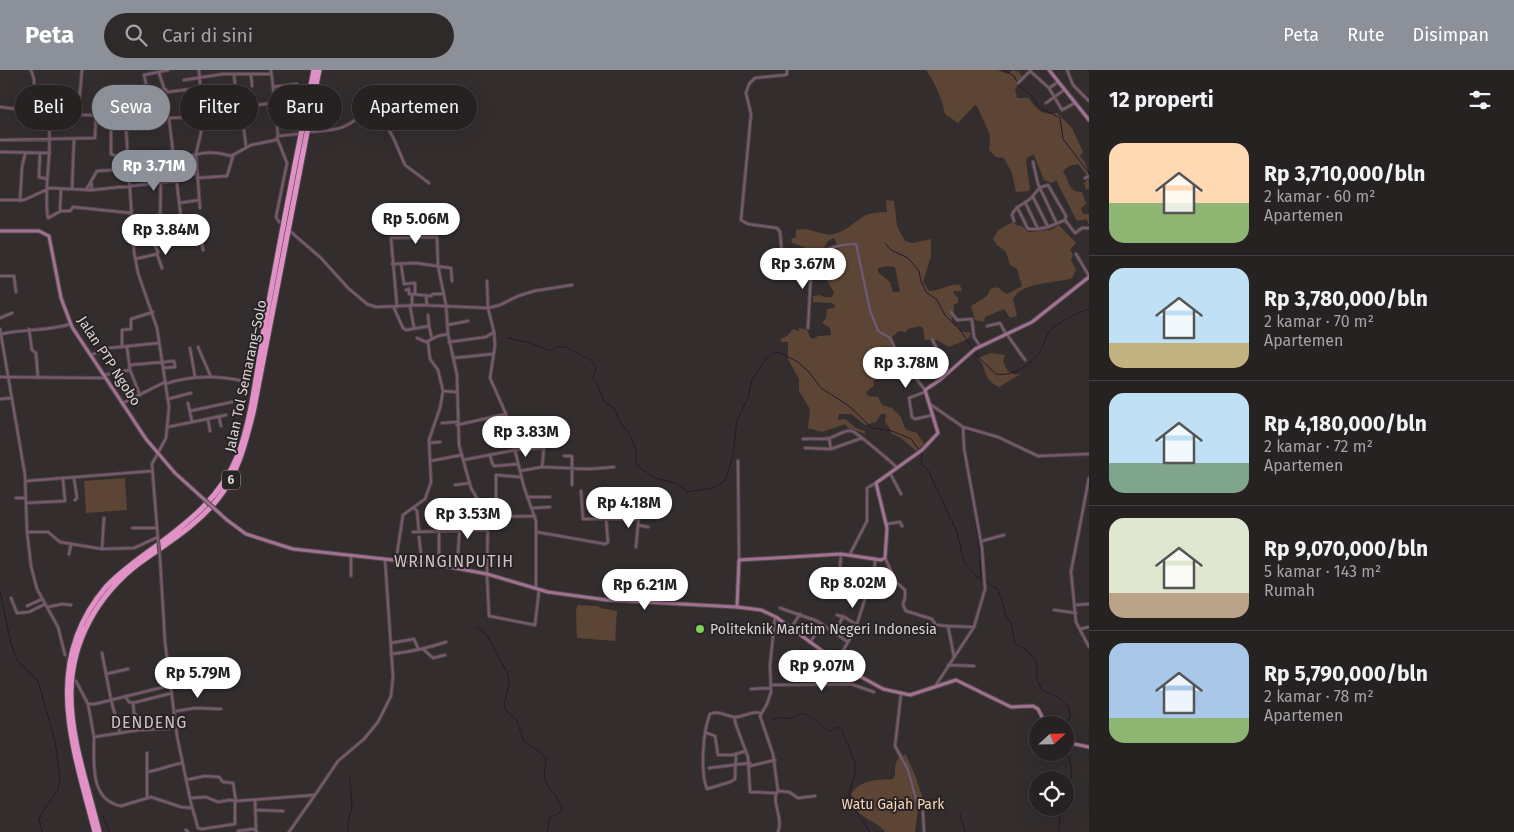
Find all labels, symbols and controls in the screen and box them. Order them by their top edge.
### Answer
search box [104,13,454,58]
text: Peta [25,21,74,49]
icon: search [122,21,150,49]
text: Cari di sini [162,24,253,47]
text: Peta [1283,24,1319,46]
text: Rute [1347,24,1385,46]
text: Disimpan [1413,24,1489,46]
chip: Beli [15,85,82,130]
chip: Sewa [92,85,170,130]
chip: Filter [180,85,258,130]
chip: Baru [268,85,342,130]
chip: Apartemen [352,85,477,130]
icon: filters [1466,86,1494,114]
text: 12 properti [1109,87,1214,113]
pin: Rp 3.71M [102,150,206,192]
text: Rp 3.71M [123,156,185,175]
text: Rp 3,710,000/bln [1264,161,1425,187]
icon: home [1149,163,1209,223]
text: 2 kamar · 60 m² [1264,187,1375,206]
pin: Rp 5.06M [364,202,468,245]
text: Apartemen [1264,206,1343,225]
text: Rp 5.06M [383,209,449,228]
pin: Rp 3.84M [114,214,218,256]
text: Rp 3.84M [133,220,199,239]
pin: Rp 3.67M [751,248,855,290]
text: Rp 3.67M [771,254,835,273]
text: Rp 3,780,000/bln [1264,286,1428,312]
icon: home [1149,288,1209,348]
street label: Jalan Tol Semarang–Solo [222,298,270,454]
text: 2 kamar · 70 m² [1264,312,1374,331]
street label: Jalan PTP Ngobo [74,313,144,409]
text: Apartemen [1264,331,1343,350]
pin: Rp 3.78M [854,346,958,389]
text: Rp 3.78M [874,353,938,372]
text: Rp 4,180,000/bln [1264,411,1427,437]
icon: home [1149,413,1209,473]
pin: Rp 3.83M [474,416,578,458]
text: Rp 3.83M [493,422,559,441]
text: 2 kamar · 72 m² [1264,437,1373,456]
text: Apartemen [1264,456,1343,475]
road number: 6 [222,470,240,490]
pin: Rp 4.18M [577,486,681,529]
text: Rp 4.18M [597,493,661,512]
pin: Rp 3.53M [416,498,520,540]
text: Rp 3.53M [436,504,500,523]
text: Rp 9,070,000/bln [1264,536,1428,562]
icon: home [1149,538,1209,598]
district label: WRINGINPUTIH [394,552,514,571]
text: 5 kamar · 143 m² [1264,562,1381,581]
pin: Rp 8.02M [801,566,905,609]
pin: Rp 6.21M [593,568,697,611]
text: Rp 8.02M [820,573,886,592]
text: Rp 6.21M [613,575,677,594]
text: Rumah [1264,581,1315,600]
place label: Politeknik Maritim Negeri Indonesia [710,621,937,638]
marker: Politeknik Maritim Negeri Indonesia [694,623,706,635]
pin: Rp 9.07M [770,650,874,692]
pin: Rp 5.79M [146,656,250,699]
text: Rp 9.07M [790,656,854,675]
text: Rp 5,790,000/bln [1264,661,1428,687]
text: Rp 5.79M [166,663,230,682]
icon: home [1149,663,1209,723]
text: 2 kamar · 78 m² [1264,687,1374,706]
text: Apartemen [1264,706,1343,725]
district label: DENDENG [111,713,187,732]
north arrow [1029,716,1074,761]
map controls [1029,716,1074,816]
button: locate [1029,771,1074,816]
park label: Watu Gajah Park [842,796,945,813]

